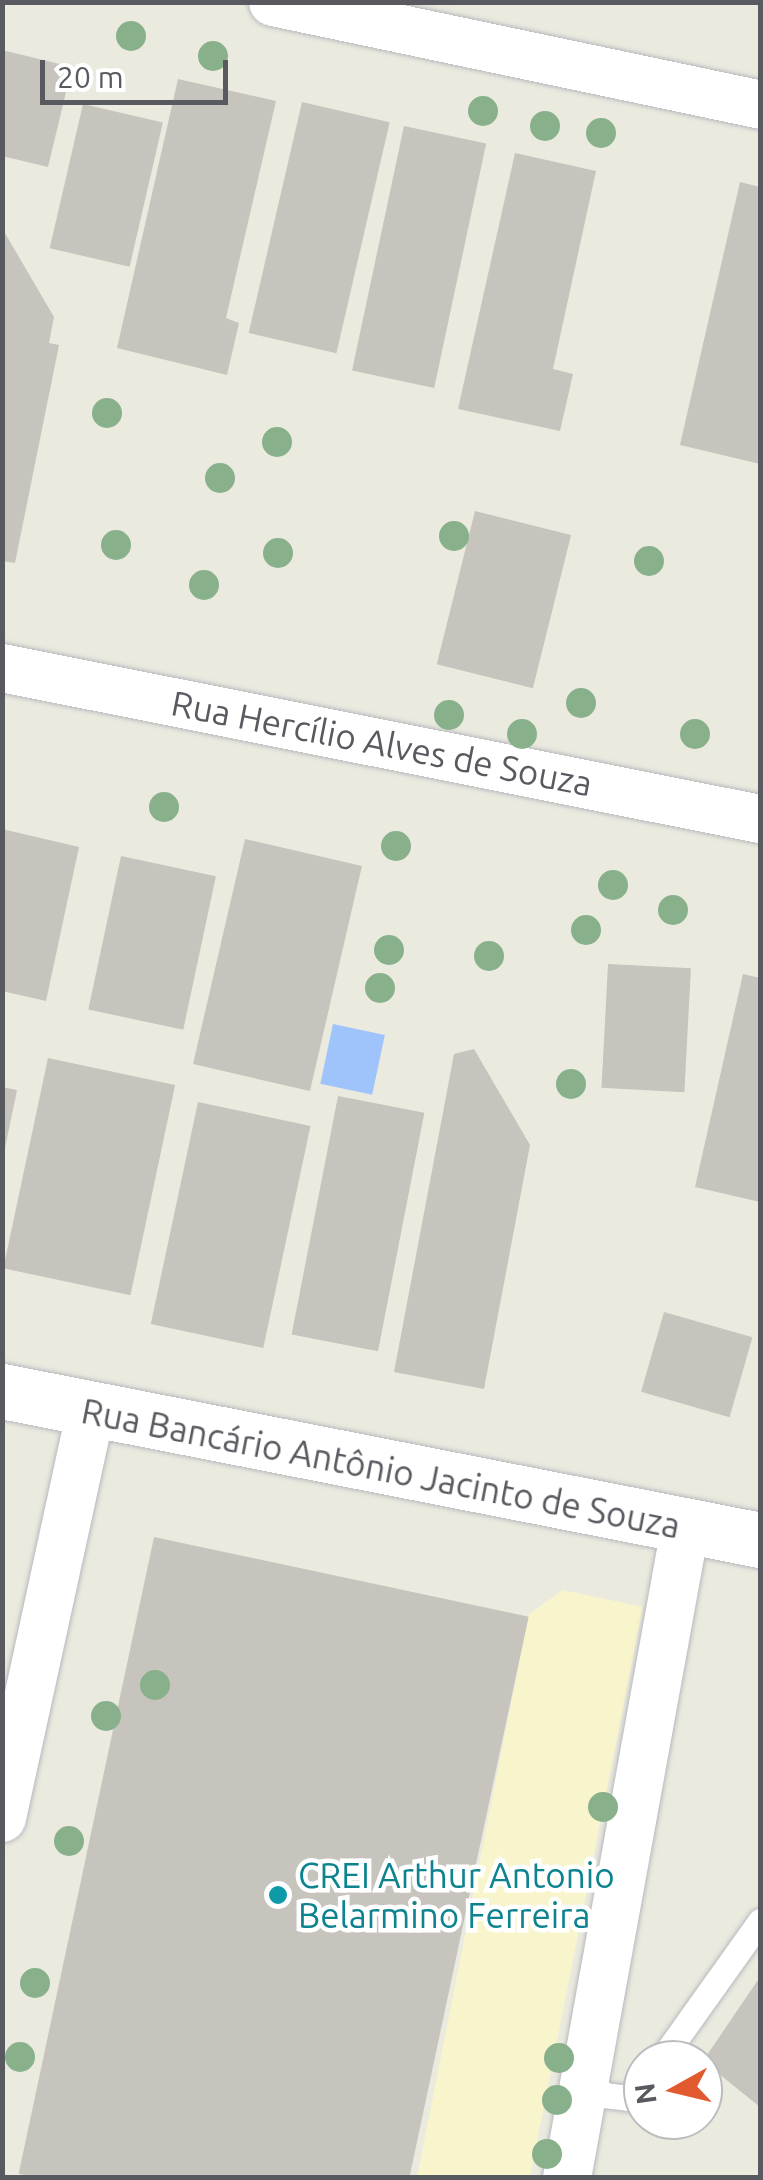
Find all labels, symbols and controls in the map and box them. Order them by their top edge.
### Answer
scale bar [45,40,232,102]
text: 20 m [57,60,124,94]
street label: Rua Hercílio Alves de Souza [168,682,596,804]
street label: Rua Bancário Antônio Jacinto de Souza [78,1389,684,1547]
place label: CREI Arthur Antonio Belarmino Ferreira [298,1854,615,1936]
marker: CREI Arthur Antonio Belarmino Ferreira [267,1884,289,1906]
north arrow [623,2040,723,2140]
text: N [628,2081,662,2106]

